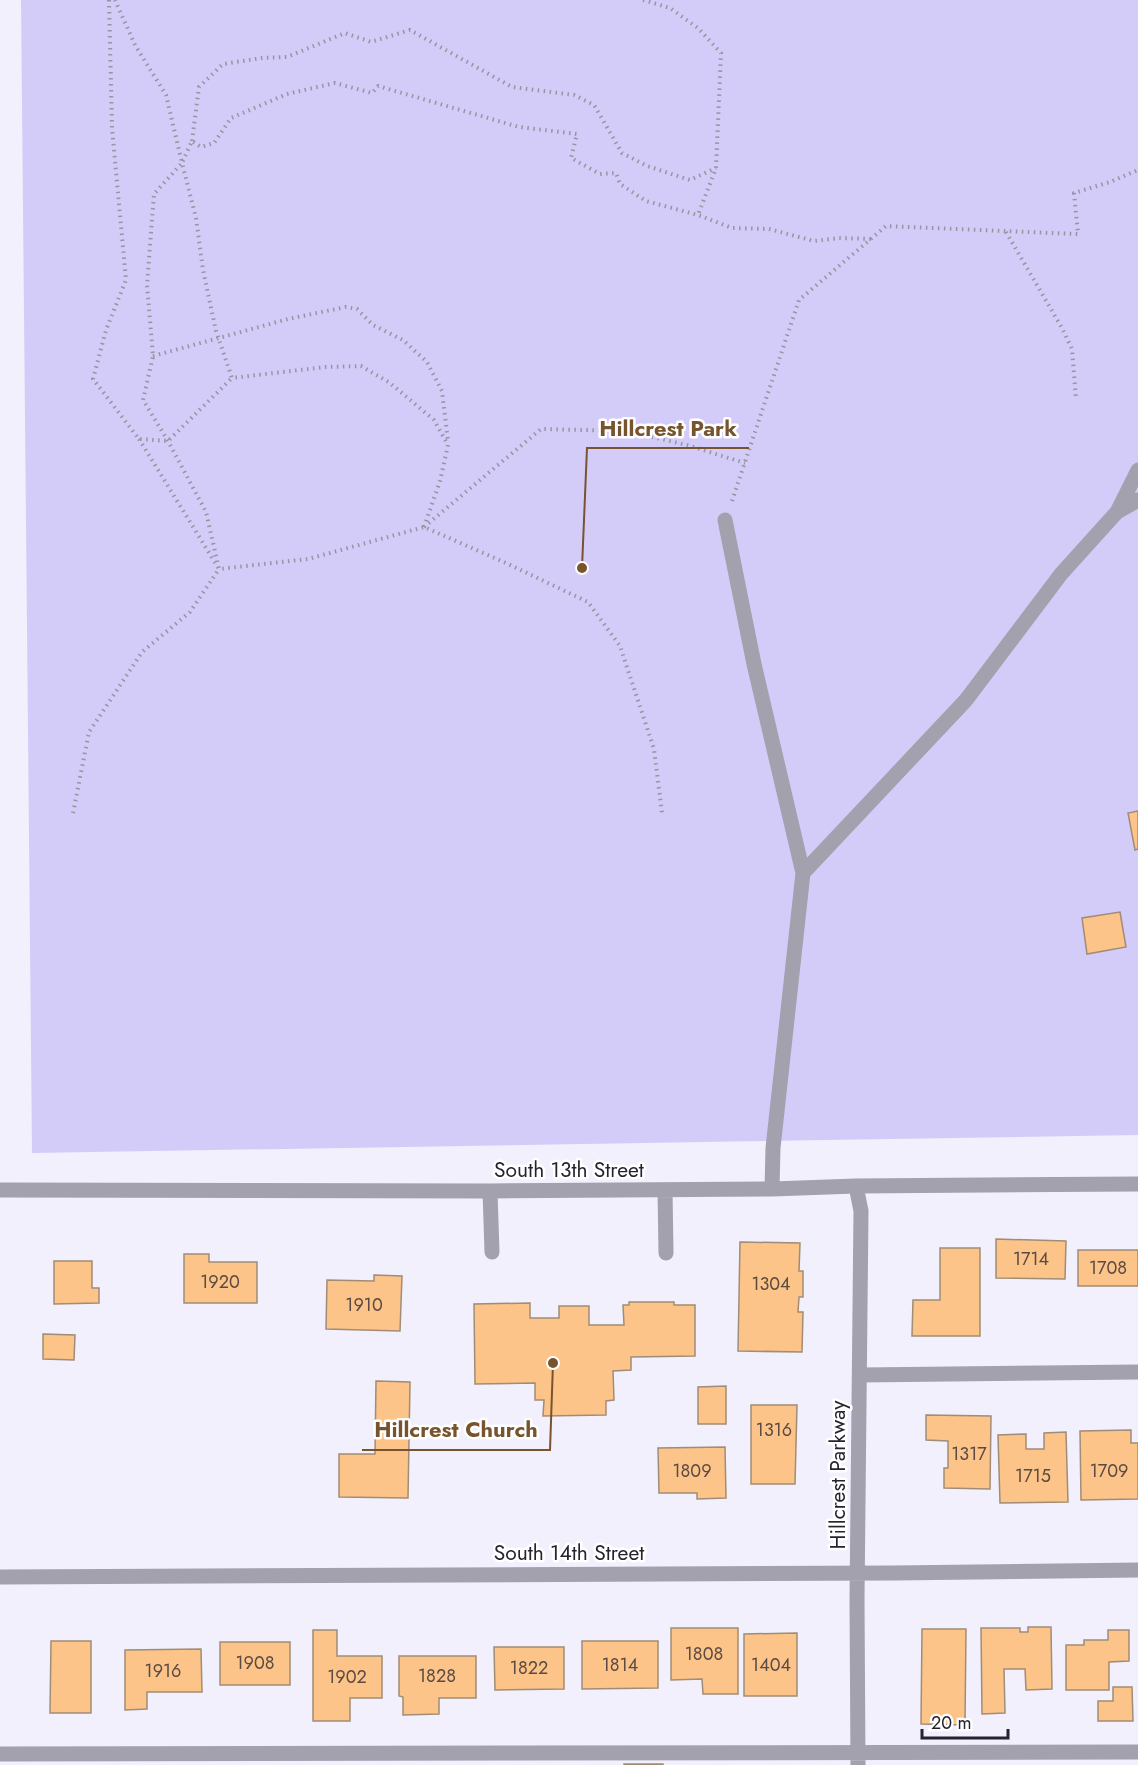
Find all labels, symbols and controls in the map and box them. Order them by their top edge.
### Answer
callout: Hillcrest Park [587,408,749,448]
text: Hillcrest Park [599,412,737,444]
street label: South 13th Street [494,1155,644,1185]
house number: 1714 [1013,1246,1049,1272]
house number: 1708 [1089,1255,1127,1281]
house number: 1920 [200,1269,240,1295]
house number: 1304 [751,1271,791,1297]
house number: 1910 [345,1292,383,1318]
street label: Hillcrest Parkway [823,1400,853,1549]
callout: Hillcrest Church [362,1410,550,1450]
text: Hillcrest Church [374,1413,538,1445]
house number: 1316 [756,1417,792,1443]
house number: 1317 [951,1441,987,1467]
house number: 1809 [672,1458,712,1484]
house number: 1709 [1090,1458,1128,1484]
house number: 1715 [1015,1463,1051,1489]
street label: South 14th Street [494,1538,644,1568]
house number: 1808 [685,1641,723,1667]
house number: 1908 [235,1650,275,1676]
house number: 1814 [602,1652,638,1678]
house number: 1404 [751,1652,791,1678]
house number: 1822 [510,1655,548,1681]
house number: 1916 [145,1658,181,1684]
house number: 1828 [418,1663,456,1689]
house number: 1902 [327,1664,367,1690]
scale bar [922,1702,1008,1740]
text: 20 m [931,1710,971,1736]

